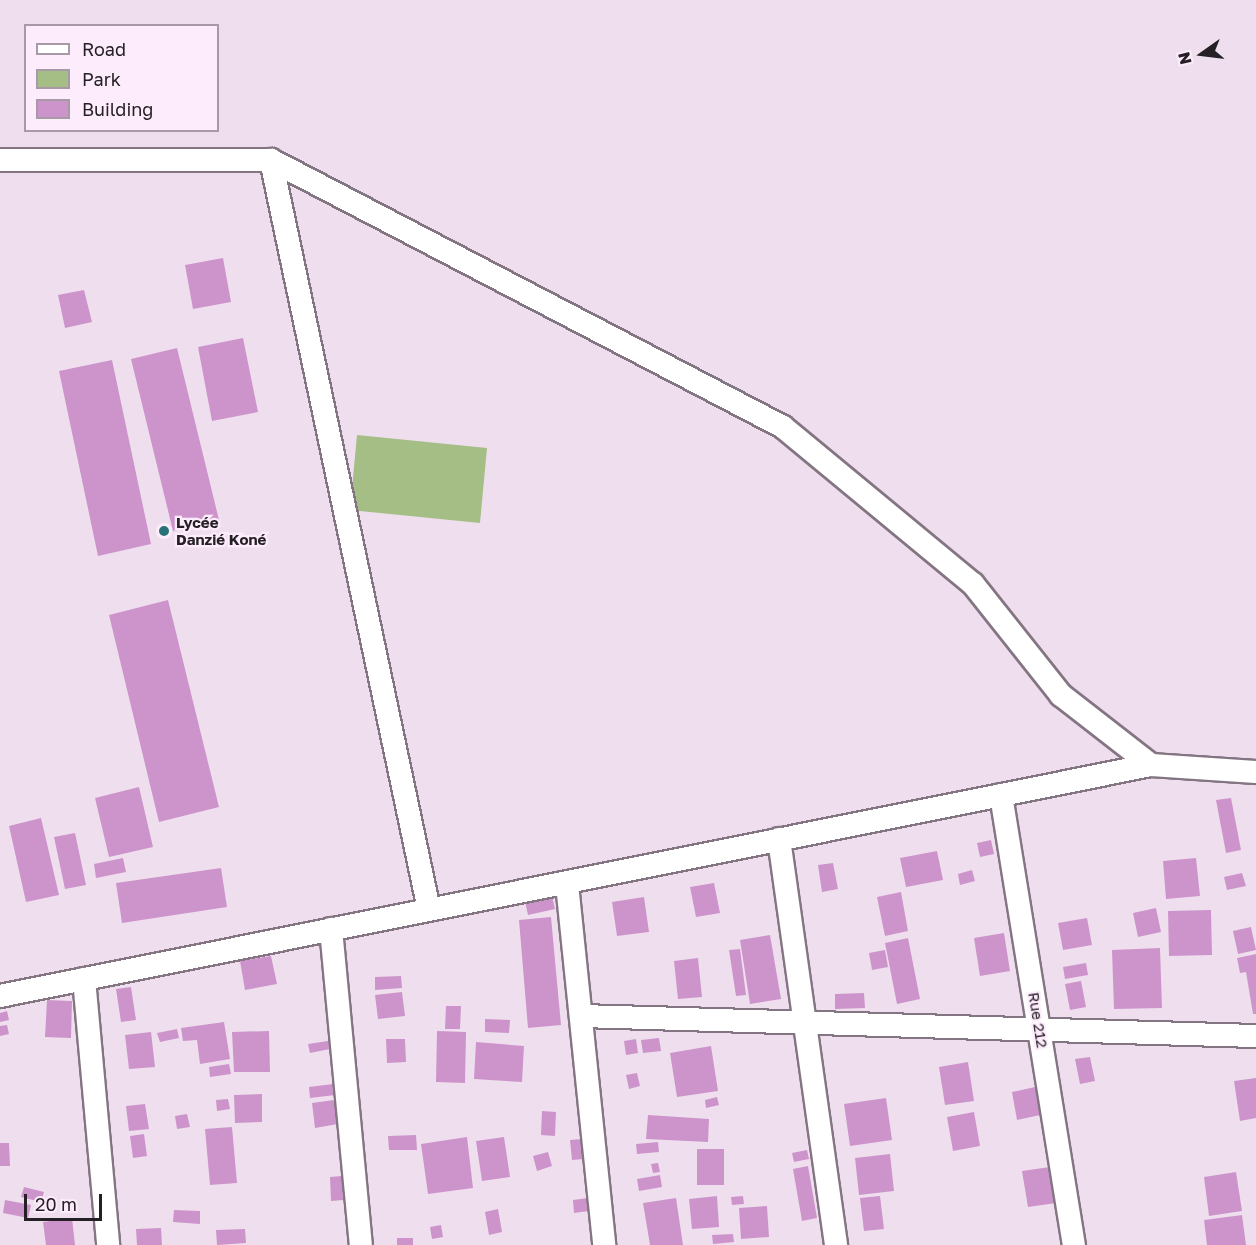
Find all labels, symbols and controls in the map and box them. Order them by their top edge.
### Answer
legend [24,24,219,132]
north arrow [1172,24,1232,84]
text: Road [82,38,126,60]
text: N [1173,50,1196,67]
text: Park [82,68,121,90]
text: Building [82,98,153,120]
place label: Lycée Danzié Koné [176,513,266,548]
marker: Lycée Danzié Koné [157,524,171,538]
street label: Rue 212 [1025,991,1051,1049]
scale bar [27,1182,105,1220]
text: 20 m [35,1193,77,1215]

